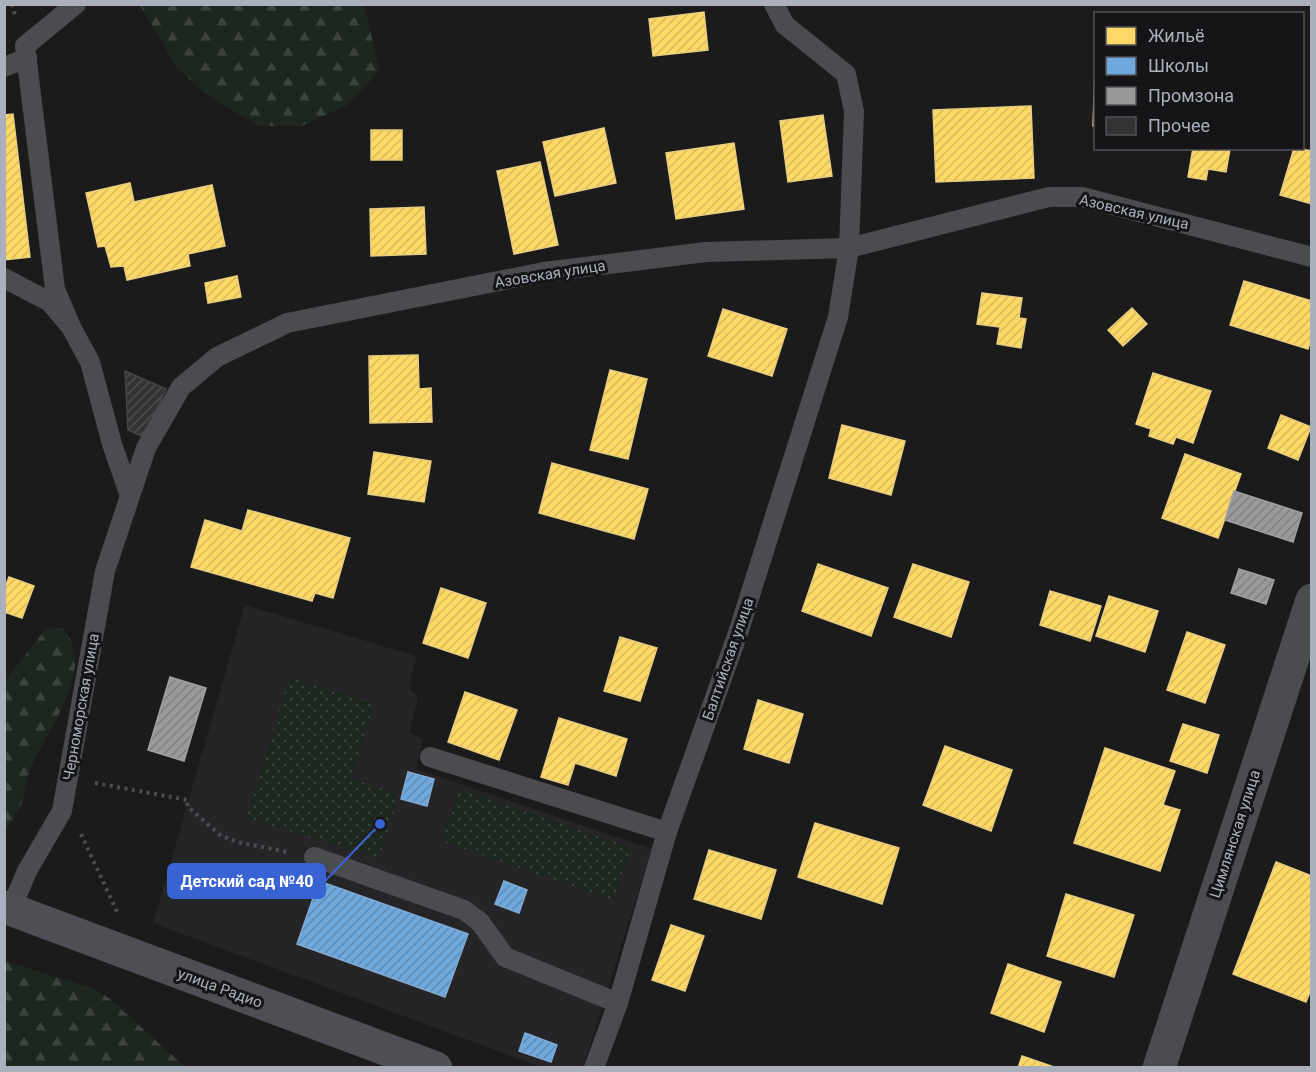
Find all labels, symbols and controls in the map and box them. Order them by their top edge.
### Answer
legend [1094,12,1304,150]
text: Жильё [1148,25,1204,46]
text: Школы [1148,55,1209,76]
text: Промзона [1148,85,1234,106]
text: Прочее [1148,115,1210,136]
street label: Азовская улица [1078,191,1190,233]
street label: Азовская улица [493,256,607,292]
street label: Балтийская улица [699,596,757,722]
street label: Черноморская улица [59,632,103,782]
street label: Цимлянская улица [1206,768,1264,900]
callout: Детский сад №40 [168,864,325,898]
text: Детский сад №40 [180,872,314,891]
street label: улица Радио [175,964,265,1012]

